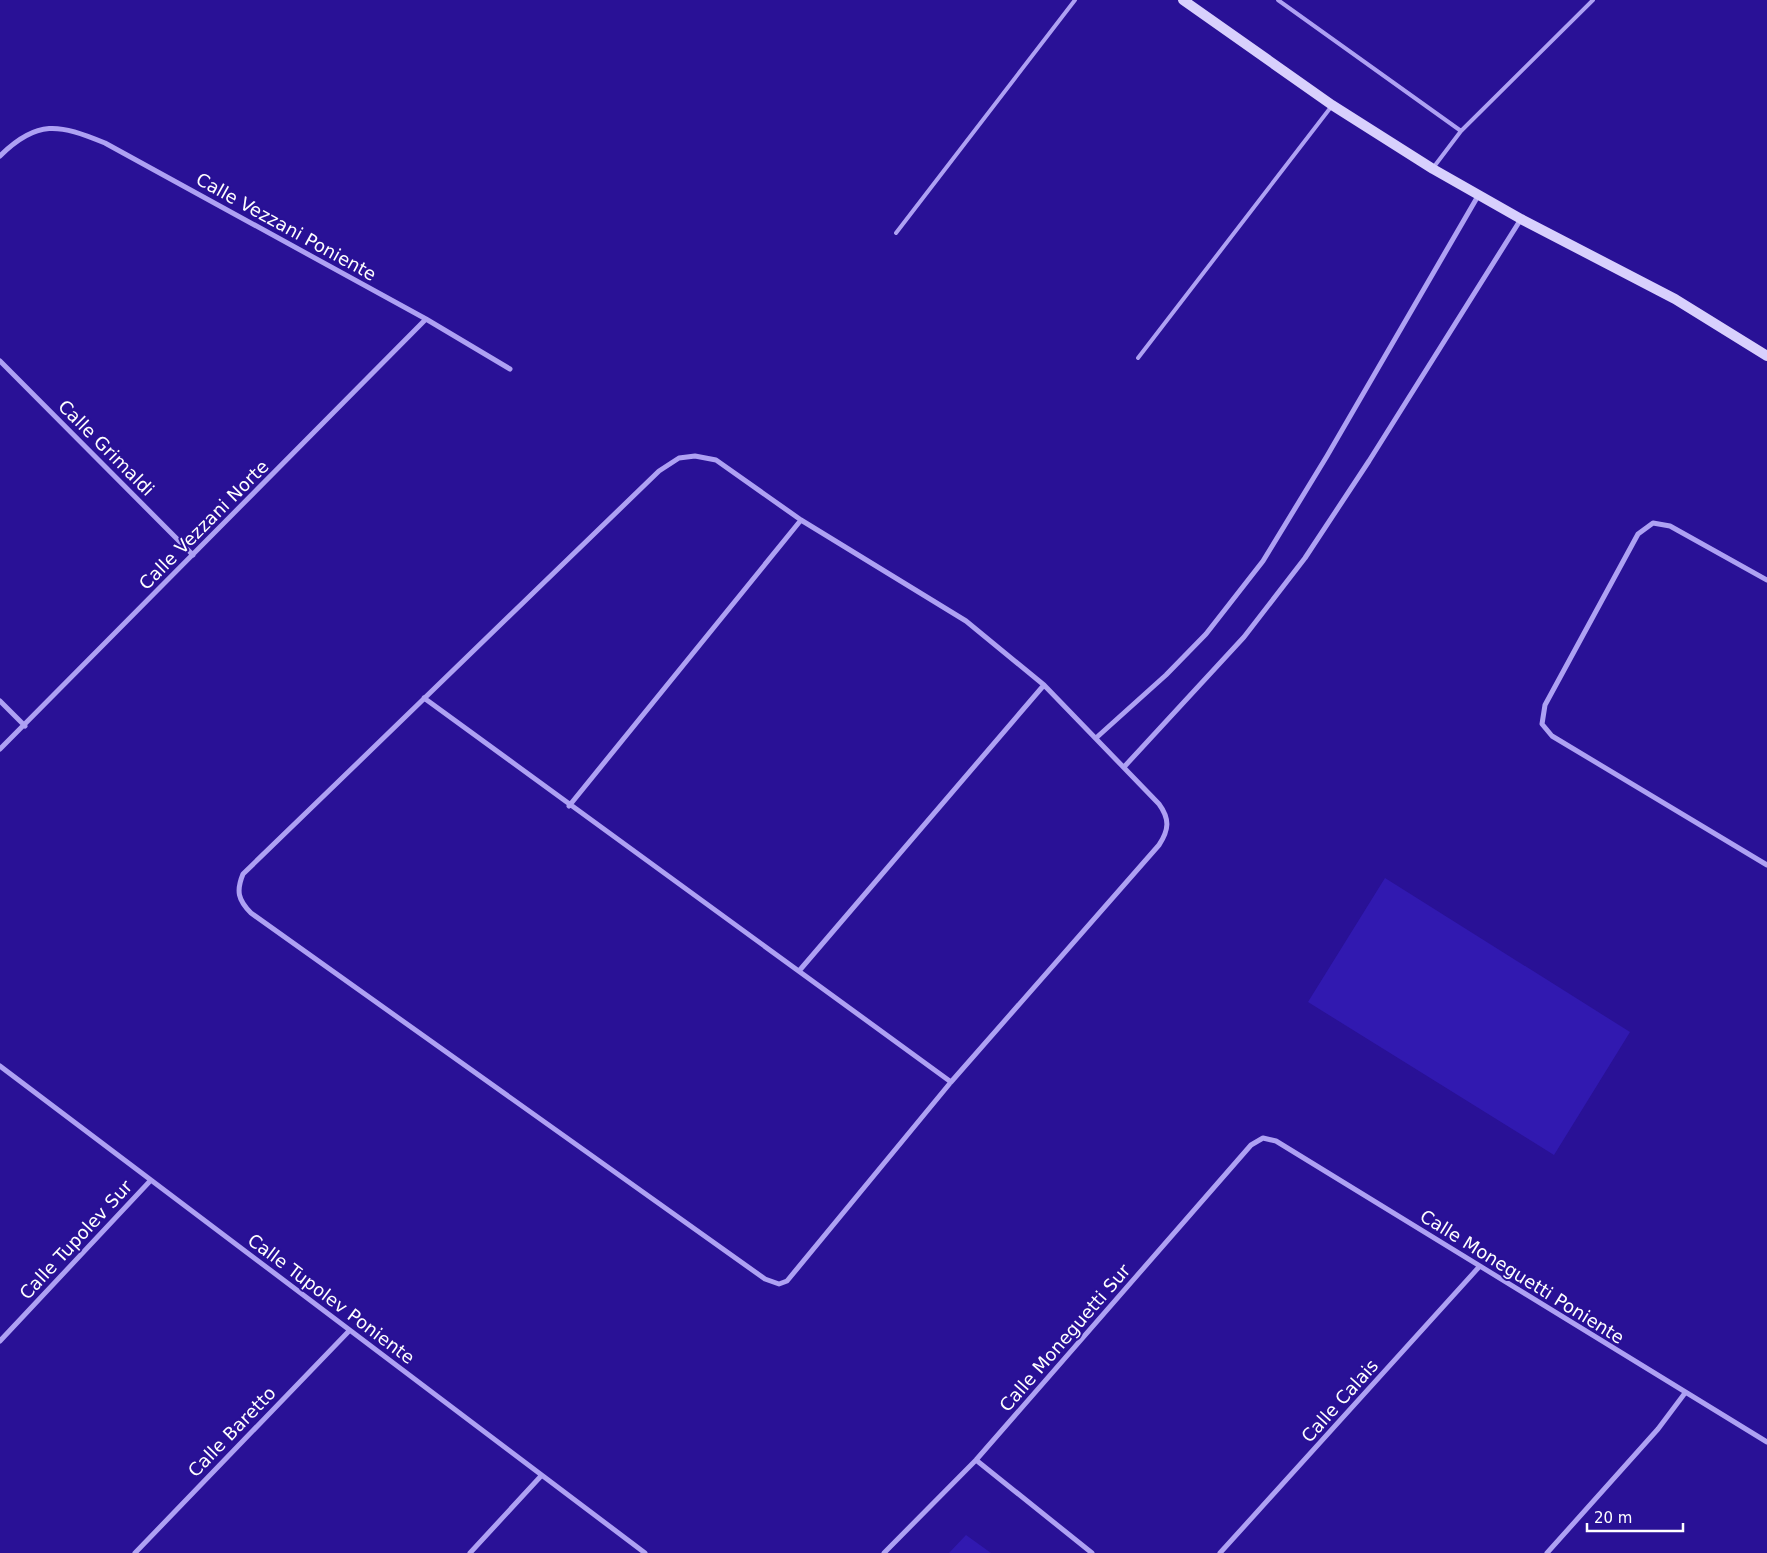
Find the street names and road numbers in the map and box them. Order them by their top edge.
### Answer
street label: Calle Vezzani Poniente [193,168,380,285]
street label: Calle Grimaldi [54,395,159,500]
street label: Calle Vezzani Norte [135,456,273,594]
street label: Calle Tupolev Sur [15,1175,137,1304]
street label: Calle Moneguetti Poniente [1416,1205,1628,1348]
street label: Calle Tupolev Poniente [244,1229,419,1368]
street label: Calle Moneguetti Sur [995,1259,1135,1416]
street label: Calle Calais [1297,1355,1382,1446]
street label: Calle Baretto [183,1382,280,1481]

